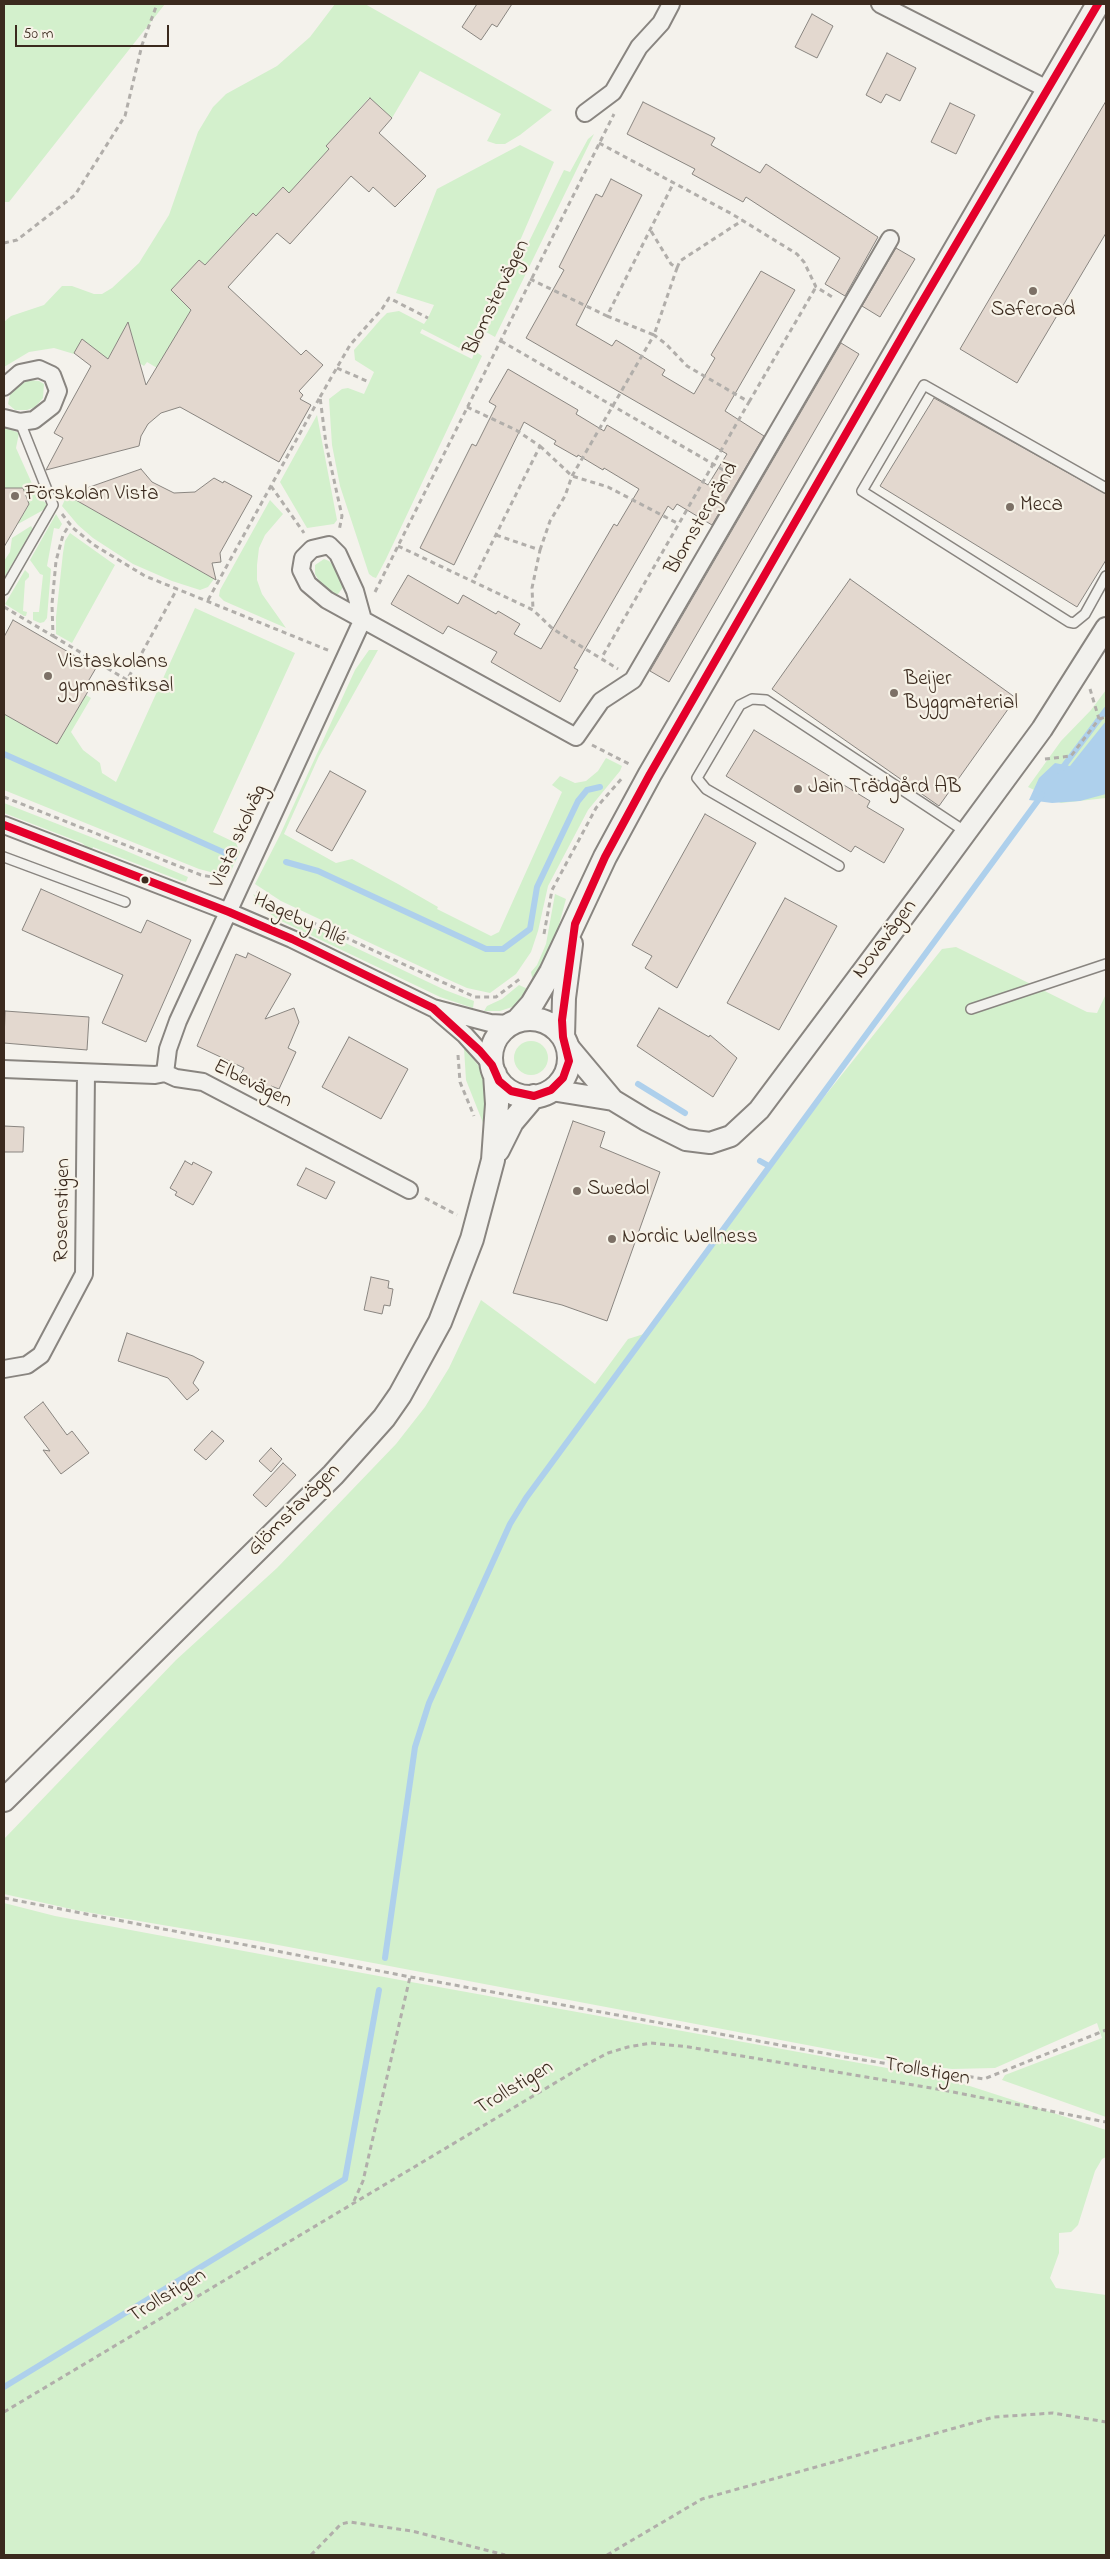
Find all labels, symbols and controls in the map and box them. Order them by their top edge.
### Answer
scale bar [18,15,171,47]
text: 50 m [23,23,53,45]
street label: Blomstervägen [459,236,537,360]
marker: Saferoad [1027,285,1039,297]
place label: Saferoad [991,299,1075,325]
street label: Blomstergränd [661,458,745,580]
place label: Förskolan Vista [25,483,159,509]
marker: Förskolan Vista [9,490,21,502]
place label: Meca [1020,494,1063,520]
marker: Meca [1004,501,1016,513]
place label: Vistaskolans gymnastiksal [58,651,173,701]
place label: Beijer Byggmaterial [904,668,1018,718]
marker: Vistaskolans gymnastiksal [42,670,54,682]
marker: Beijer Byggmaterial [888,687,900,699]
place label: Jain Trädgård AB [808,776,961,802]
street label: Vista skolväg [206,781,274,893]
marker: Jain Trädgård AB [792,783,804,795]
unlabelled marker [140,875,150,885]
street label: Hageby Allé [248,888,350,954]
street label: Novavägen [848,895,924,985]
street label: Elbevägen [208,1055,296,1115]
street label: Rosenstigen [50,1158,78,1262]
place label: Swedol [587,1178,649,1204]
marker: Swedol [571,1185,583,1197]
place label: Nordic Wellness [622,1226,758,1252]
marker: Nordic Wellness [606,1233,618,1245]
street label: Glömstavägen [243,1459,347,1563]
street label: Trollstigen [882,2053,972,2093]
street label: Trollstigen [471,2056,559,2122]
street label: Trollstigen [124,2264,212,2330]

